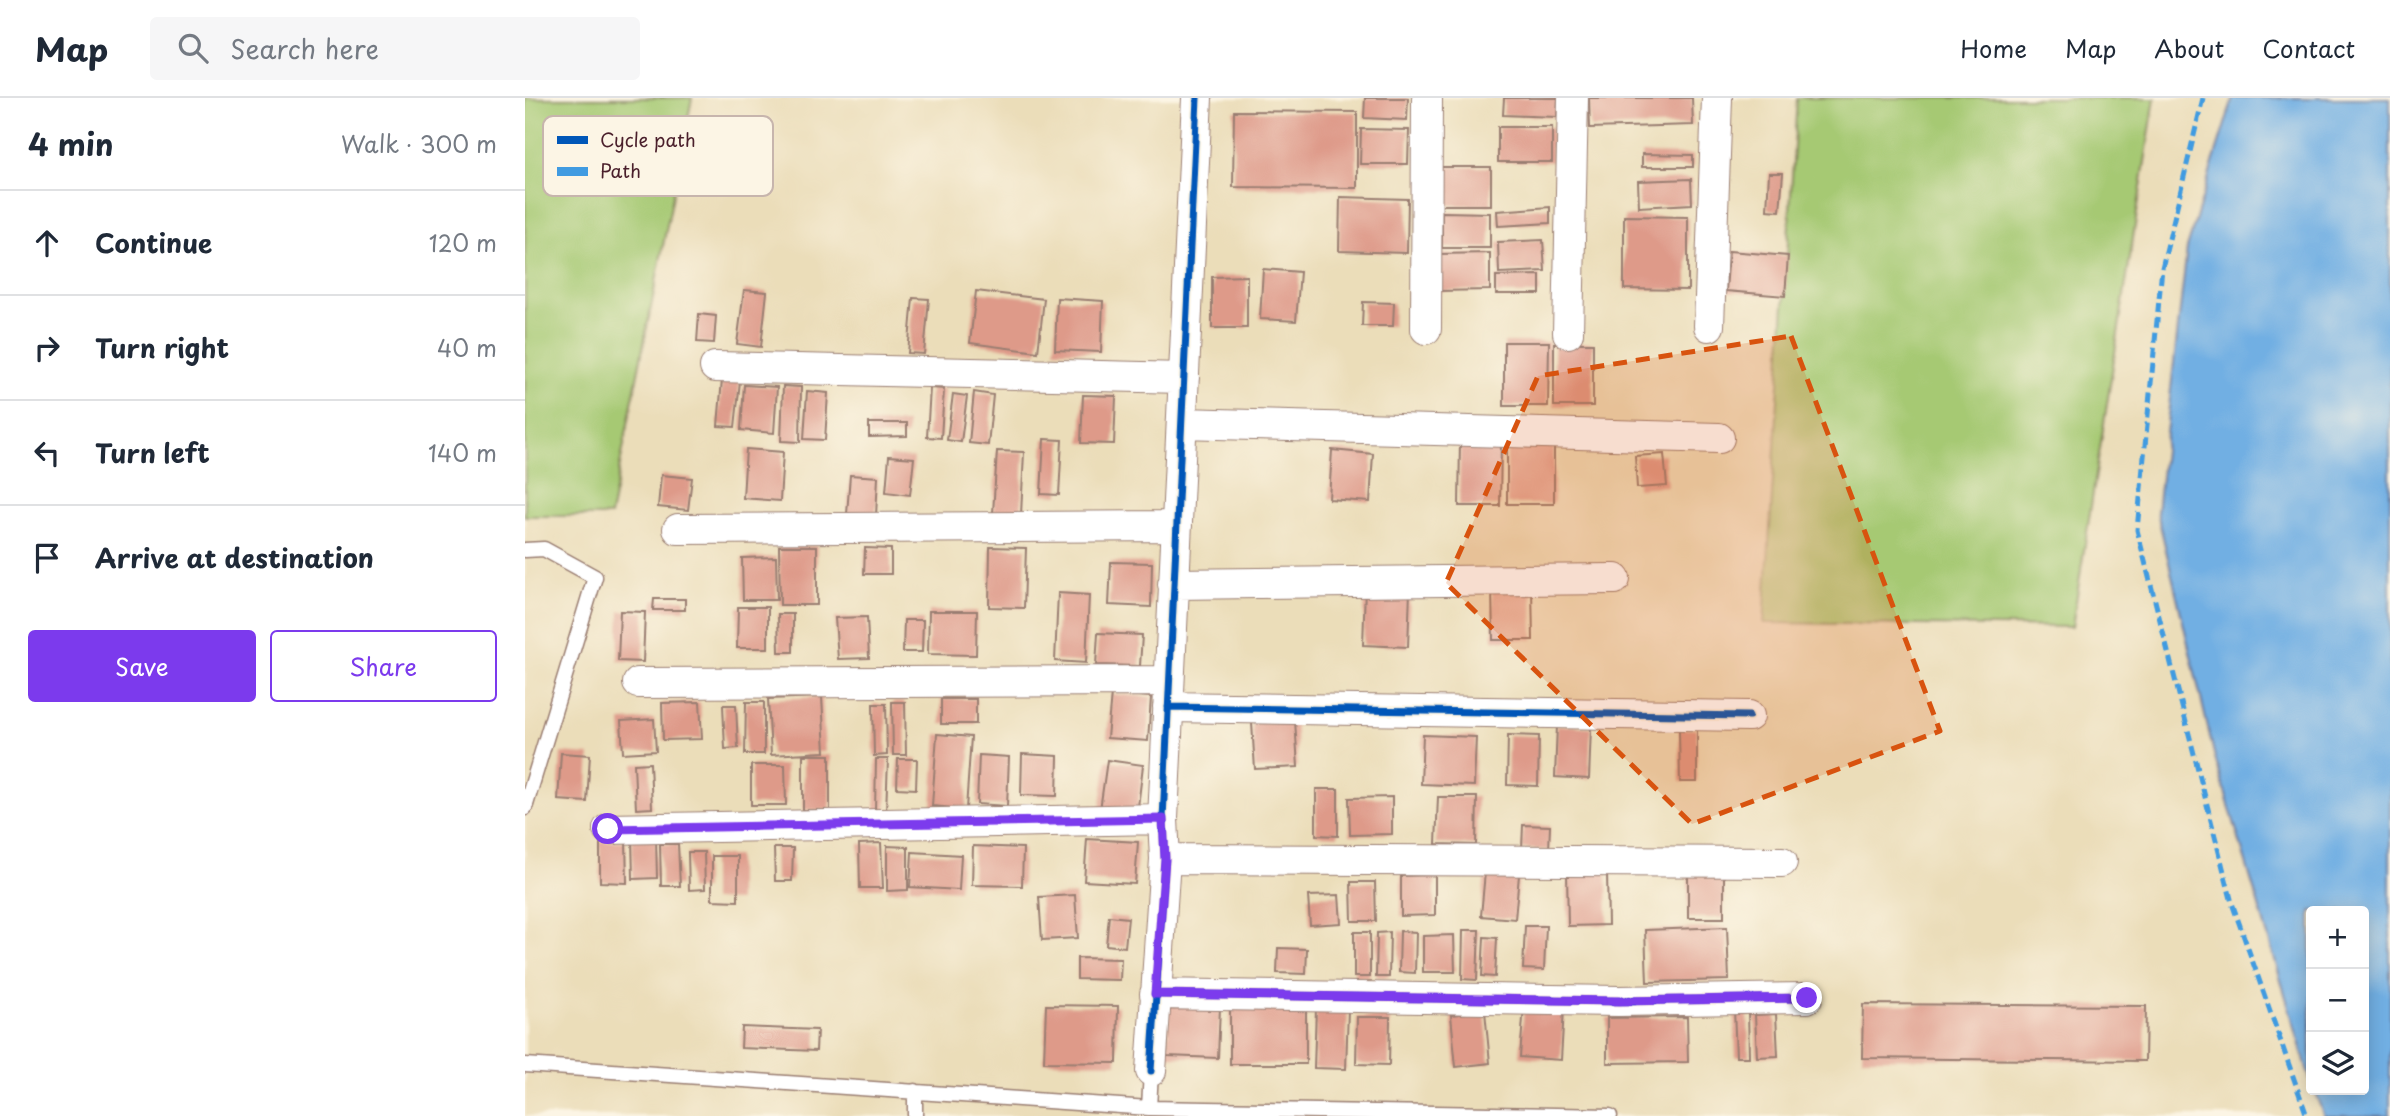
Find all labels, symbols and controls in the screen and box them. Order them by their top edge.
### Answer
search box [150,17,640,80]
text: Map [35,23,108,73]
icon: search [174,29,212,67]
text: Search here [230,29,379,68]
text: Home [1960,30,2027,66]
text: Map [2065,30,2116,66]
text: About [2154,30,2224,66]
text: Contact [2262,30,2355,66]
legend [543,116,773,196]
text: 4 min [28,121,114,166]
text: Cycle path [600,125,696,153]
text: Walk · 300 m [341,126,497,161]
text: Path [600,156,641,184]
text: Continue [95,223,212,262]
icon: ahead [28,224,66,262]
text: 120 m [429,225,497,260]
text: Turn right [95,328,229,367]
icon: right [28,329,66,367]
text: 40 m [437,330,497,365]
text: Turn left [95,433,210,472]
icon: left [28,434,66,472]
text: 140 m [428,435,497,470]
text: Arrive at destination [95,538,374,577]
icon: arrive [28,539,66,577]
button: Save [28,630,256,702]
button: Share [270,630,497,702]
route start [592,813,623,844]
map controls [2306,906,2369,1095]
button: + [2306,906,2369,969]
button: − [2306,969,2369,1032]
route end [1791,982,1822,1013]
button: layers [2306,1032,2369,1095]

